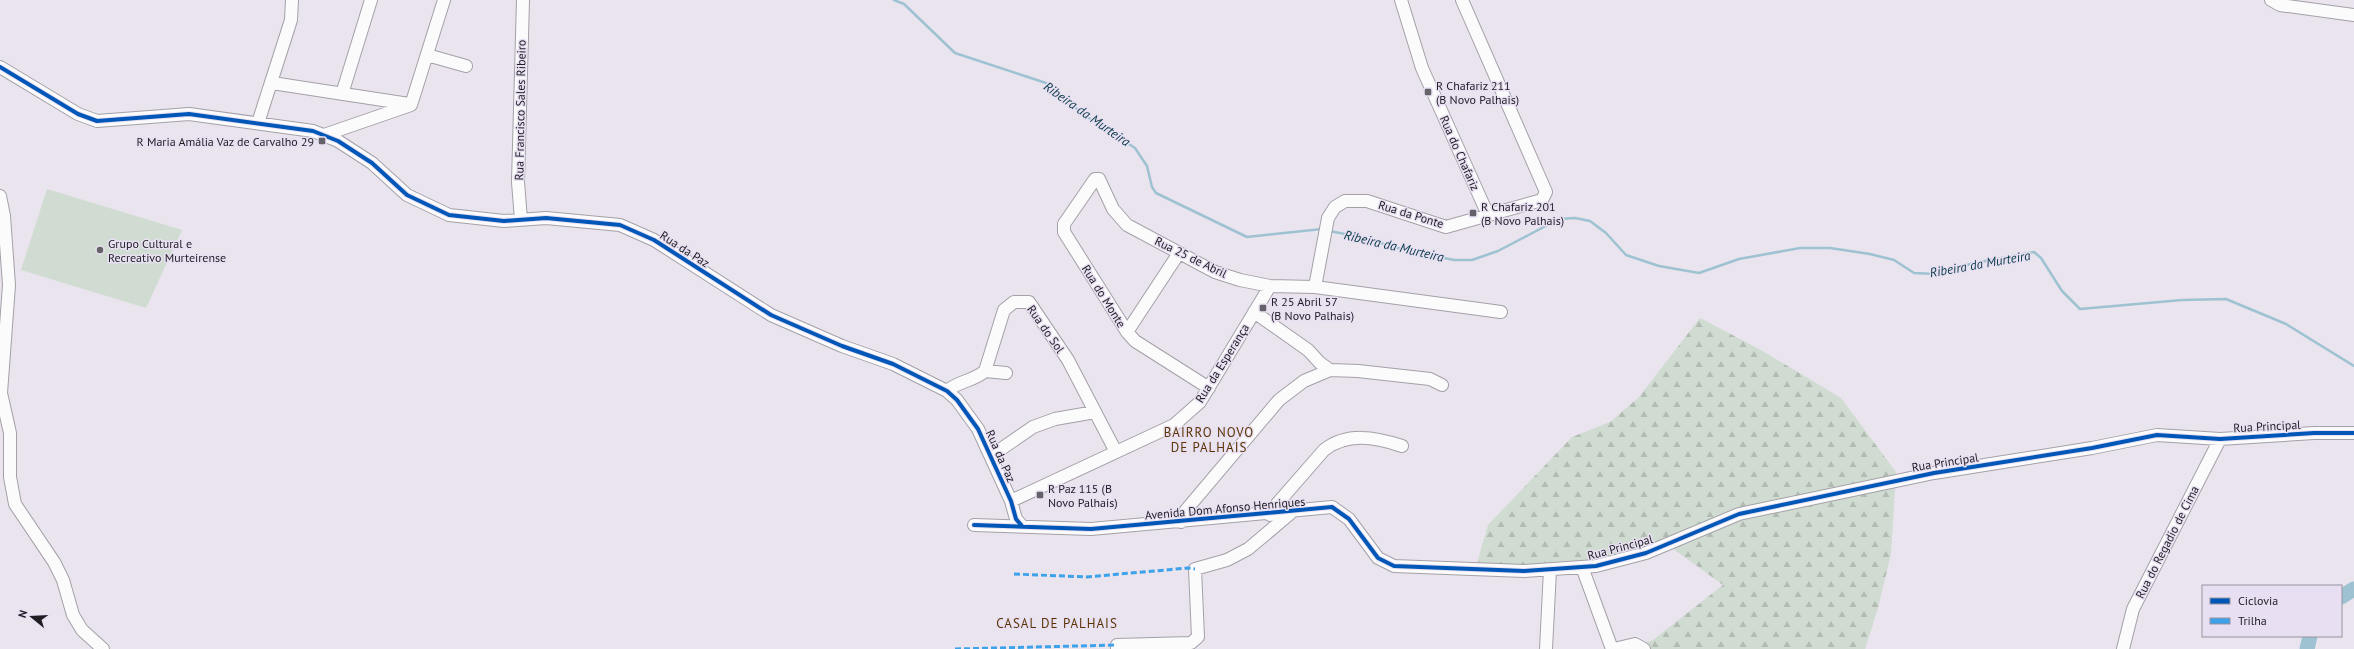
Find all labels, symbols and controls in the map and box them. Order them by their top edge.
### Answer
street label: Rua Francisco Sales Ribeiro [511,40,529,180]
water label: Ribeira da Murteira [1040,78,1134,151]
place label: R Chafariz 211 (B Novo Palhais) [1436,78,1519,107]
marker: R Chafariz 211 (B Novo Palhais) [1423,87,1433,97]
street label: Rua do Chafariz [1437,113,1483,193]
place label: R Maria Amália Vaz de Carvalho 29 [137,134,314,149]
marker: R Maria Amália Vaz de Carvalho 29 [317,136,327,146]
street label: Rua da Ponte [1377,197,1445,231]
place label: R Chafariz 201 (B Novo Palhais) [1481,199,1564,228]
marker: R Chafariz 201 (B Novo Palhais) [1468,208,1478,218]
water label: Ribeira da Murteira [1342,226,1446,266]
street label: Rua da Paz [657,227,713,271]
street label: Rua 25 de Abril [1152,233,1230,281]
place label: Grupo Cultural e Recreativo Murteirense [108,236,226,265]
marker: Grupo Cultural e Recreativo Murteirense [95,245,105,255]
water label: Ribeira da Murteira [1928,247,2032,281]
street label: Rua do Monte [1079,262,1129,330]
place label: R 25 Abril 57 (B Novo Palhais) [1271,294,1354,323]
street label: Rua do Sol [1024,302,1068,356]
marker: R 25 Abril 57 (B Novo Palhais) [1258,303,1268,313]
street label: Rua da Esperança [1192,321,1252,405]
street label: Rua Principal [2233,417,2302,435]
district label: BAIRRO NOVO DE PALHAIS [1164,424,1254,456]
street label: Rua da Paz [983,427,1019,485]
street label: Rua Principal [1911,449,1980,475]
place label: R Paz 115 (B Novo Palhais) [1048,481,1118,510]
street label: Rua do Regadio de Cima [2132,483,2202,601]
marker: R Paz 115 (B Novo Palhais) [1035,490,1045,500]
street label: Avenida Dom Afonso Henriques [1144,494,1306,522]
street label: Rua Principal [1586,531,1655,563]
legend [2202,585,2342,637]
text: Ciclovia [2238,593,2278,608]
north arrow [12,597,52,637]
text: N [15,608,30,620]
text: Trilha [2238,613,2267,628]
district label: CASAL DE PALHAIS [996,615,1118,632]

